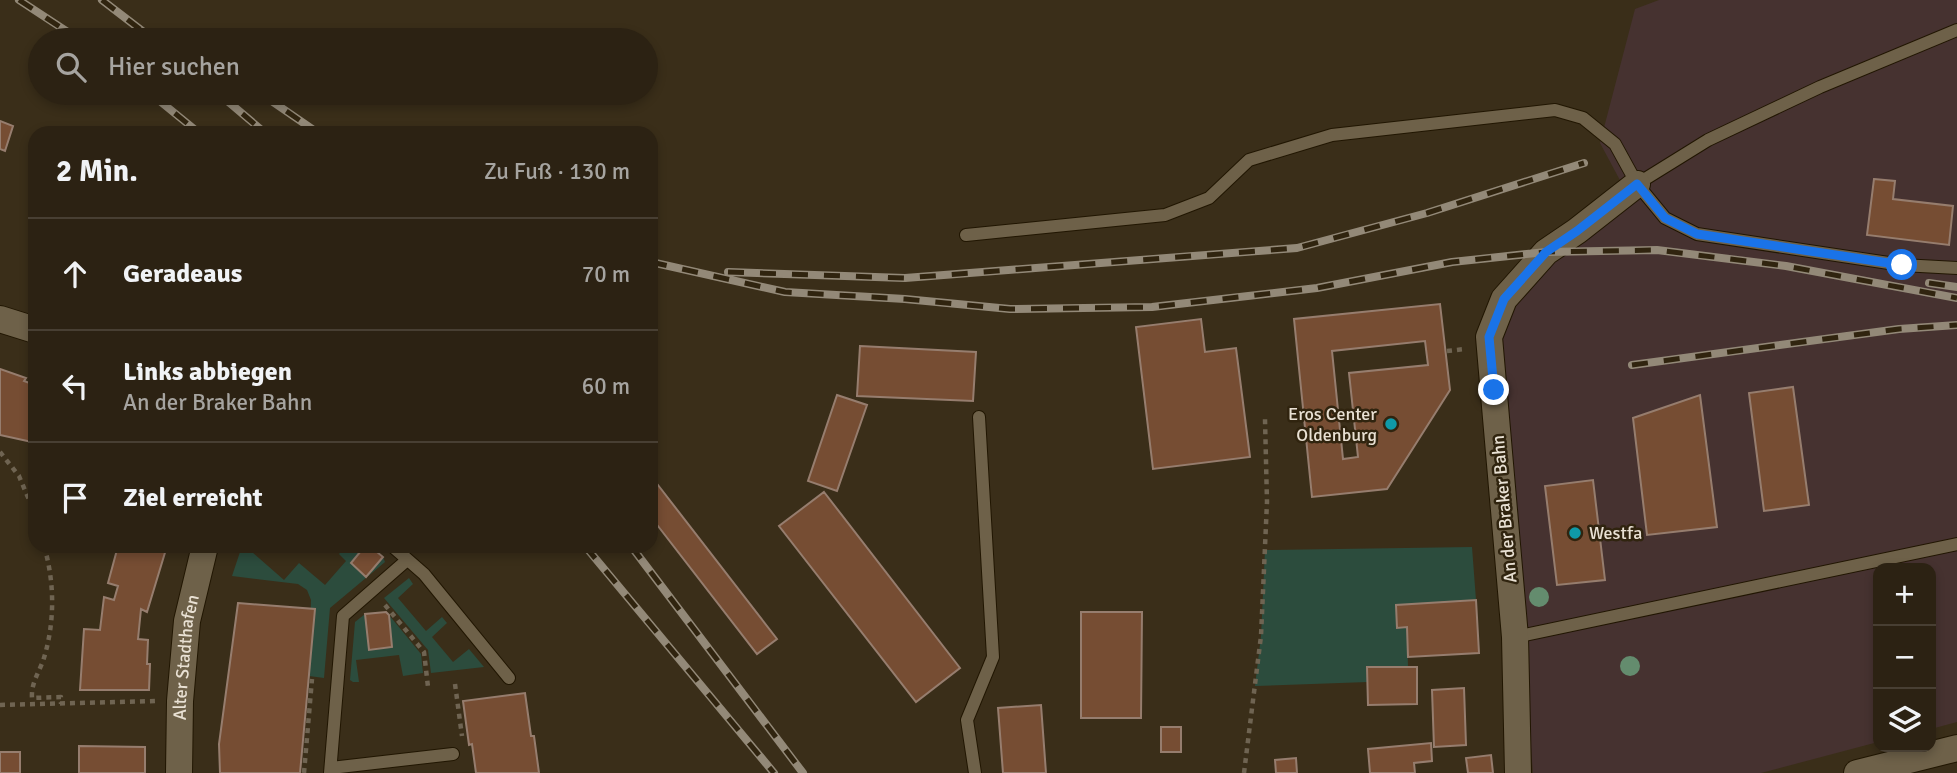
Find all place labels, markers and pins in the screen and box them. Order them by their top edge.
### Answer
place label: Eros Center Oldenburg [1288,403,1377,446]
marker: Eros Center Oldenburg [1383,416,1399,432]
place label: Westfa [1589,522,1642,544]
marker: Westfa [1567,525,1583,541]

